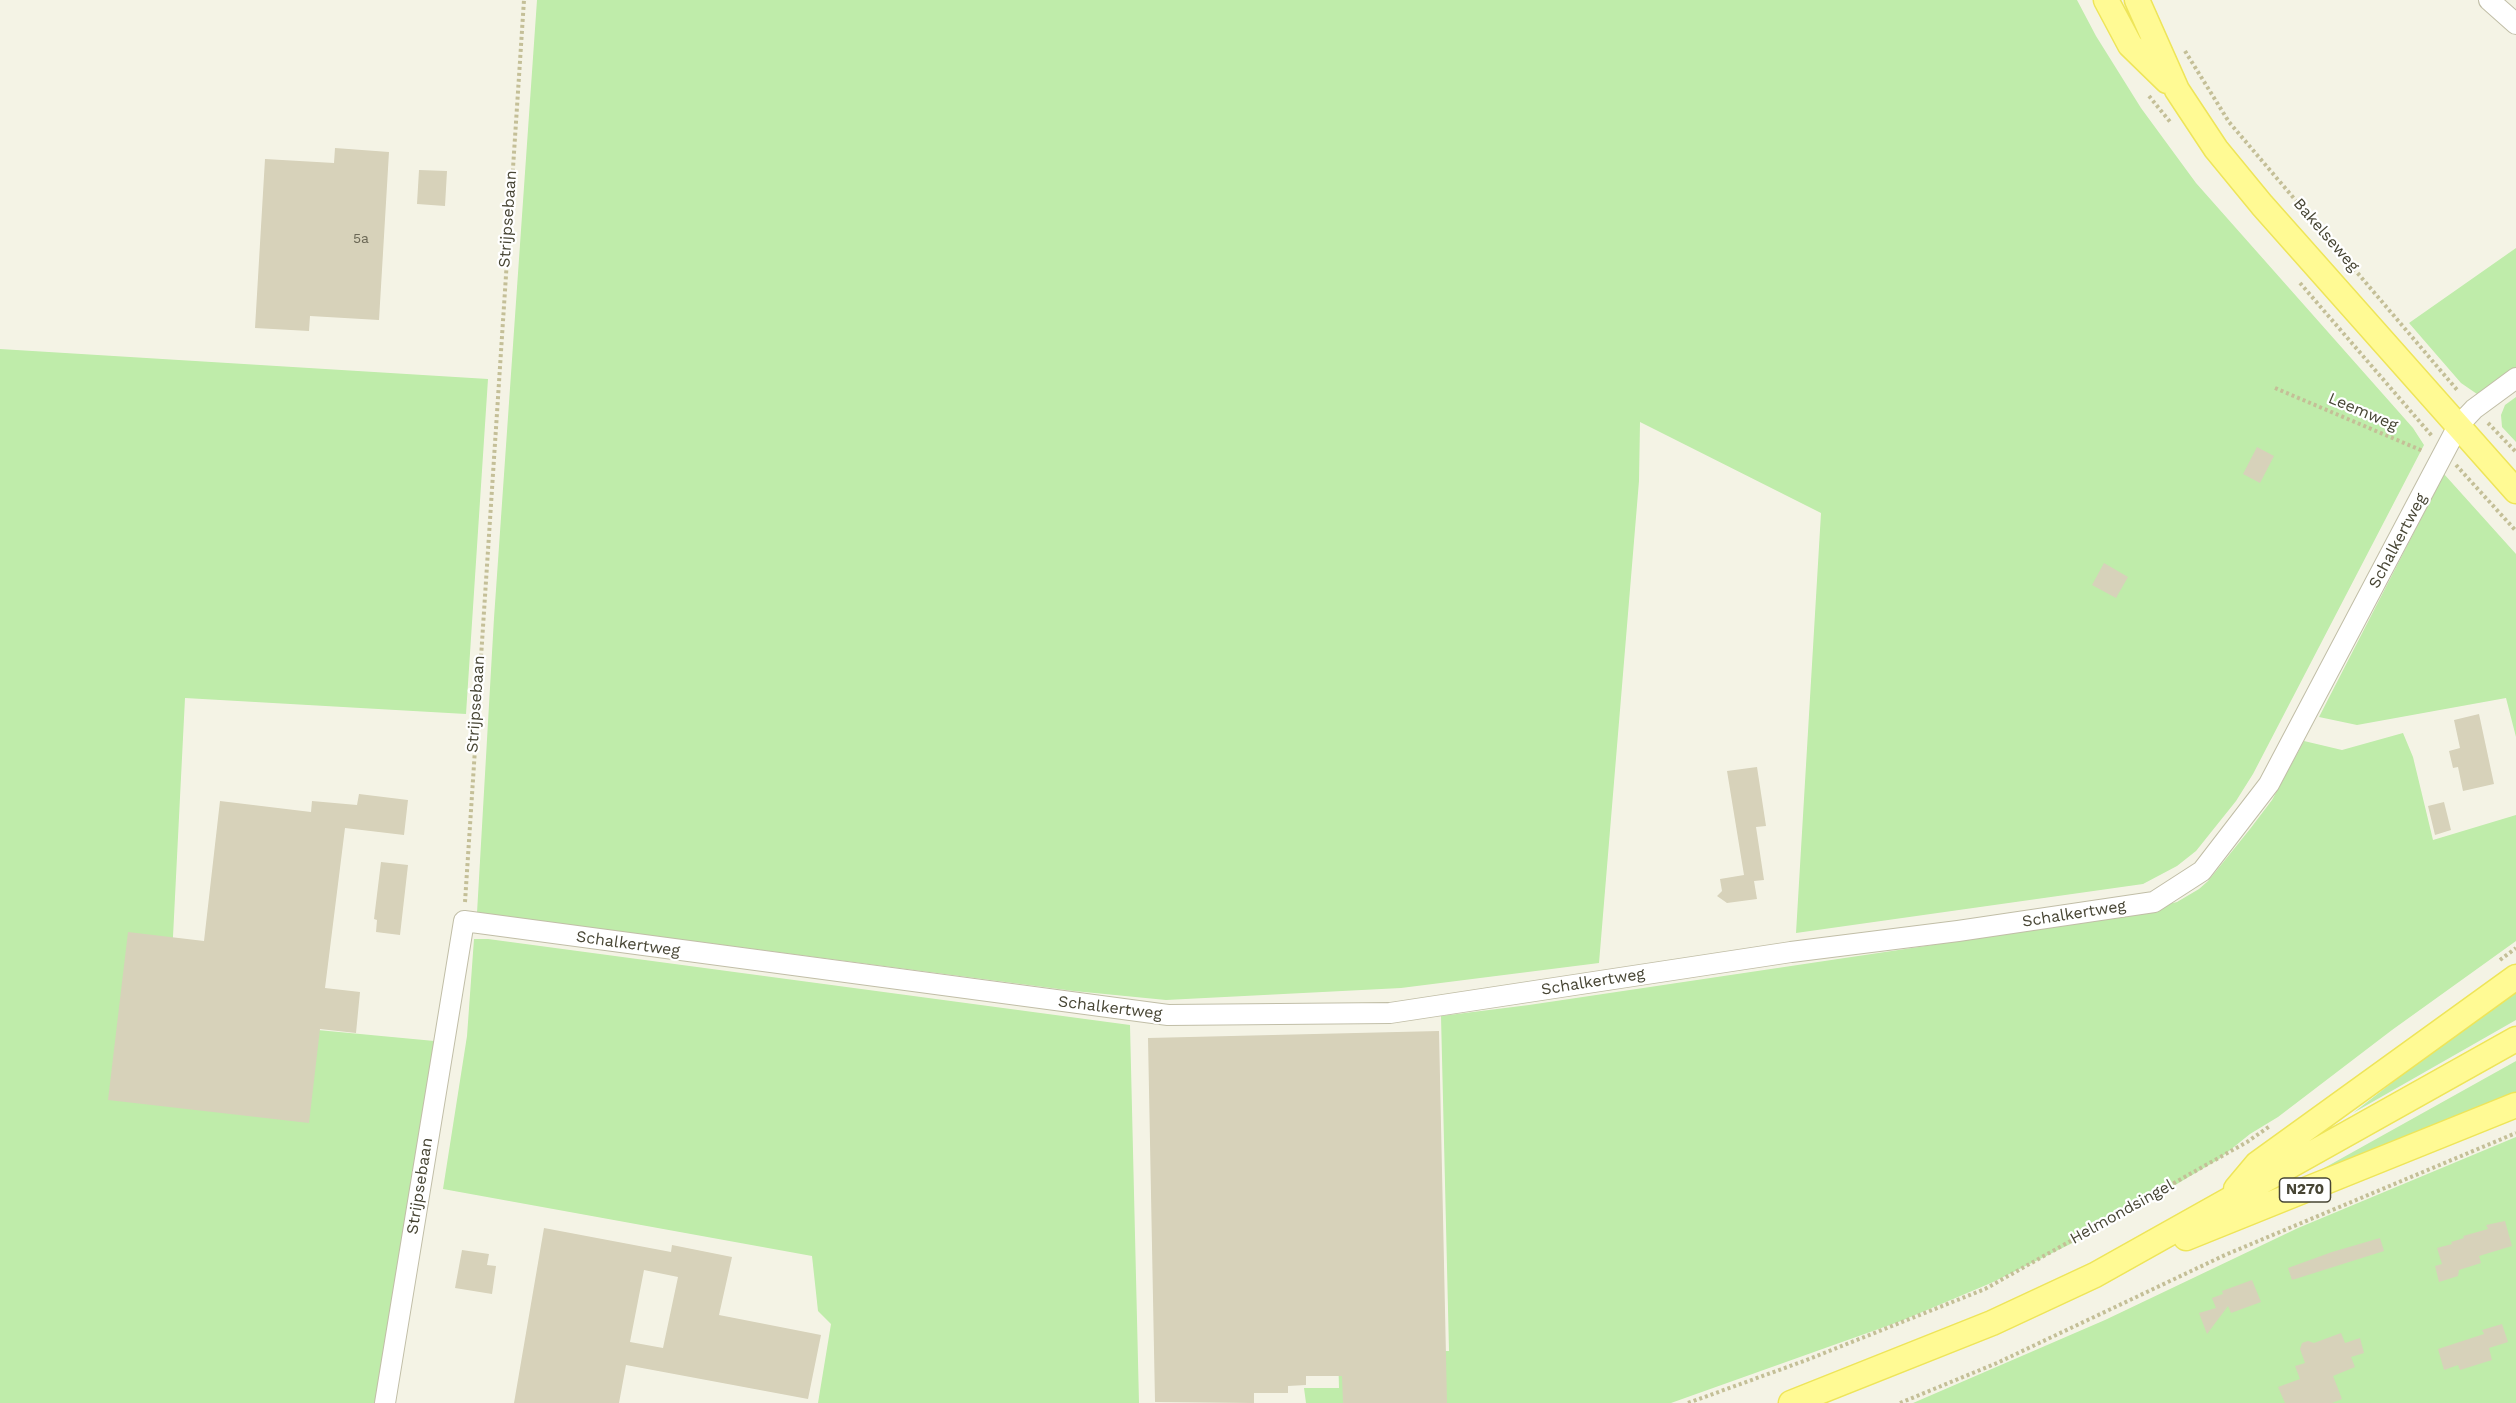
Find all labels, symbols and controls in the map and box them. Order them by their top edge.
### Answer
street label: Strijpsebaan [495,170,521,268]
street label: Bakelseweg [2289,194,2363,276]
house number: 5a [353,231,369,247]
street label: Leemweg [2325,389,2401,435]
street label: Schalkertweg [2365,490,2431,592]
street label: Strijpsebaan [463,655,489,753]
street label: Schalkertweg [2021,896,2127,932]
street label: Schalkertweg [575,927,681,961]
street label: Schalkertweg [1540,964,1646,1000]
street label: Schalkertweg [1057,992,1163,1024]
street label: Strijpsebaan [403,1136,437,1236]
street label: Helmondsingel [2067,1176,2177,1248]
road number: N270 [2280,1178,2330,1202]

